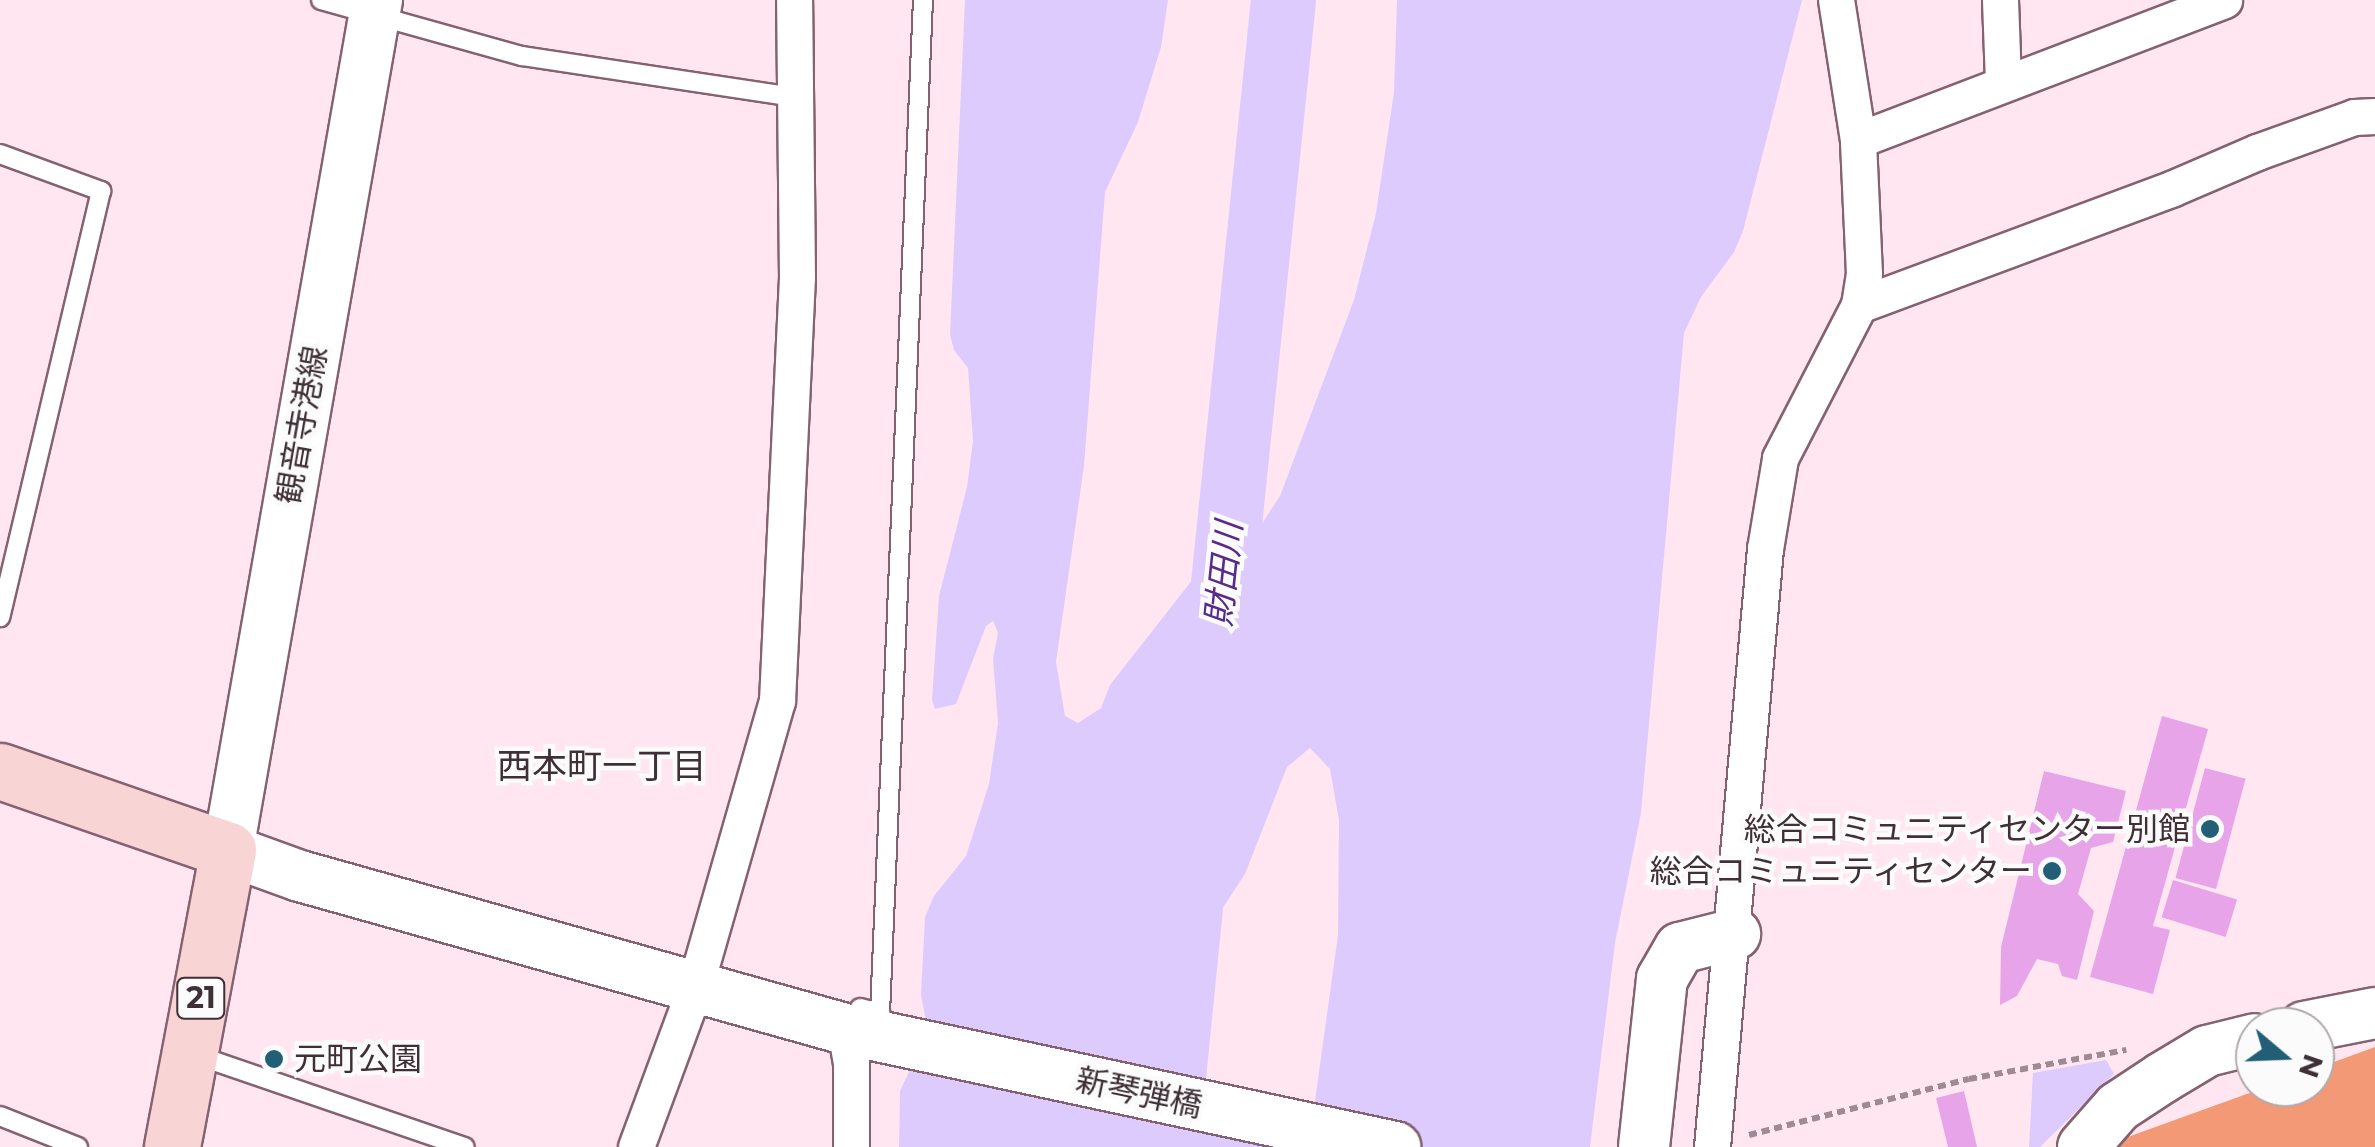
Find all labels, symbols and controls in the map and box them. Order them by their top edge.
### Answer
street label: 観音寺港線 [269,343,335,507]
water label: 財田川 [1198,520,1250,628]
district label: 西本町一丁目 [497,745,707,787]
place label: 総合コミュニティセンター別館 [1742,810,2190,848]
marker: 総合コミュニティセンター別館 [2199,818,2221,840]
place label: 総合コミュニティセンター [1648,852,2032,890]
marker: 総合コミュニティセンター [2041,860,2063,882]
road number: 21 [176,973,226,1023]
north arrow [2235,1007,2335,1107]
place label: 元町公園 [294,1040,422,1078]
marker: 元町公園 [263,1048,285,1070]
text: N [2292,1050,2331,1082]
street label: 新琴弾橋 [1072,1061,1206,1125]

